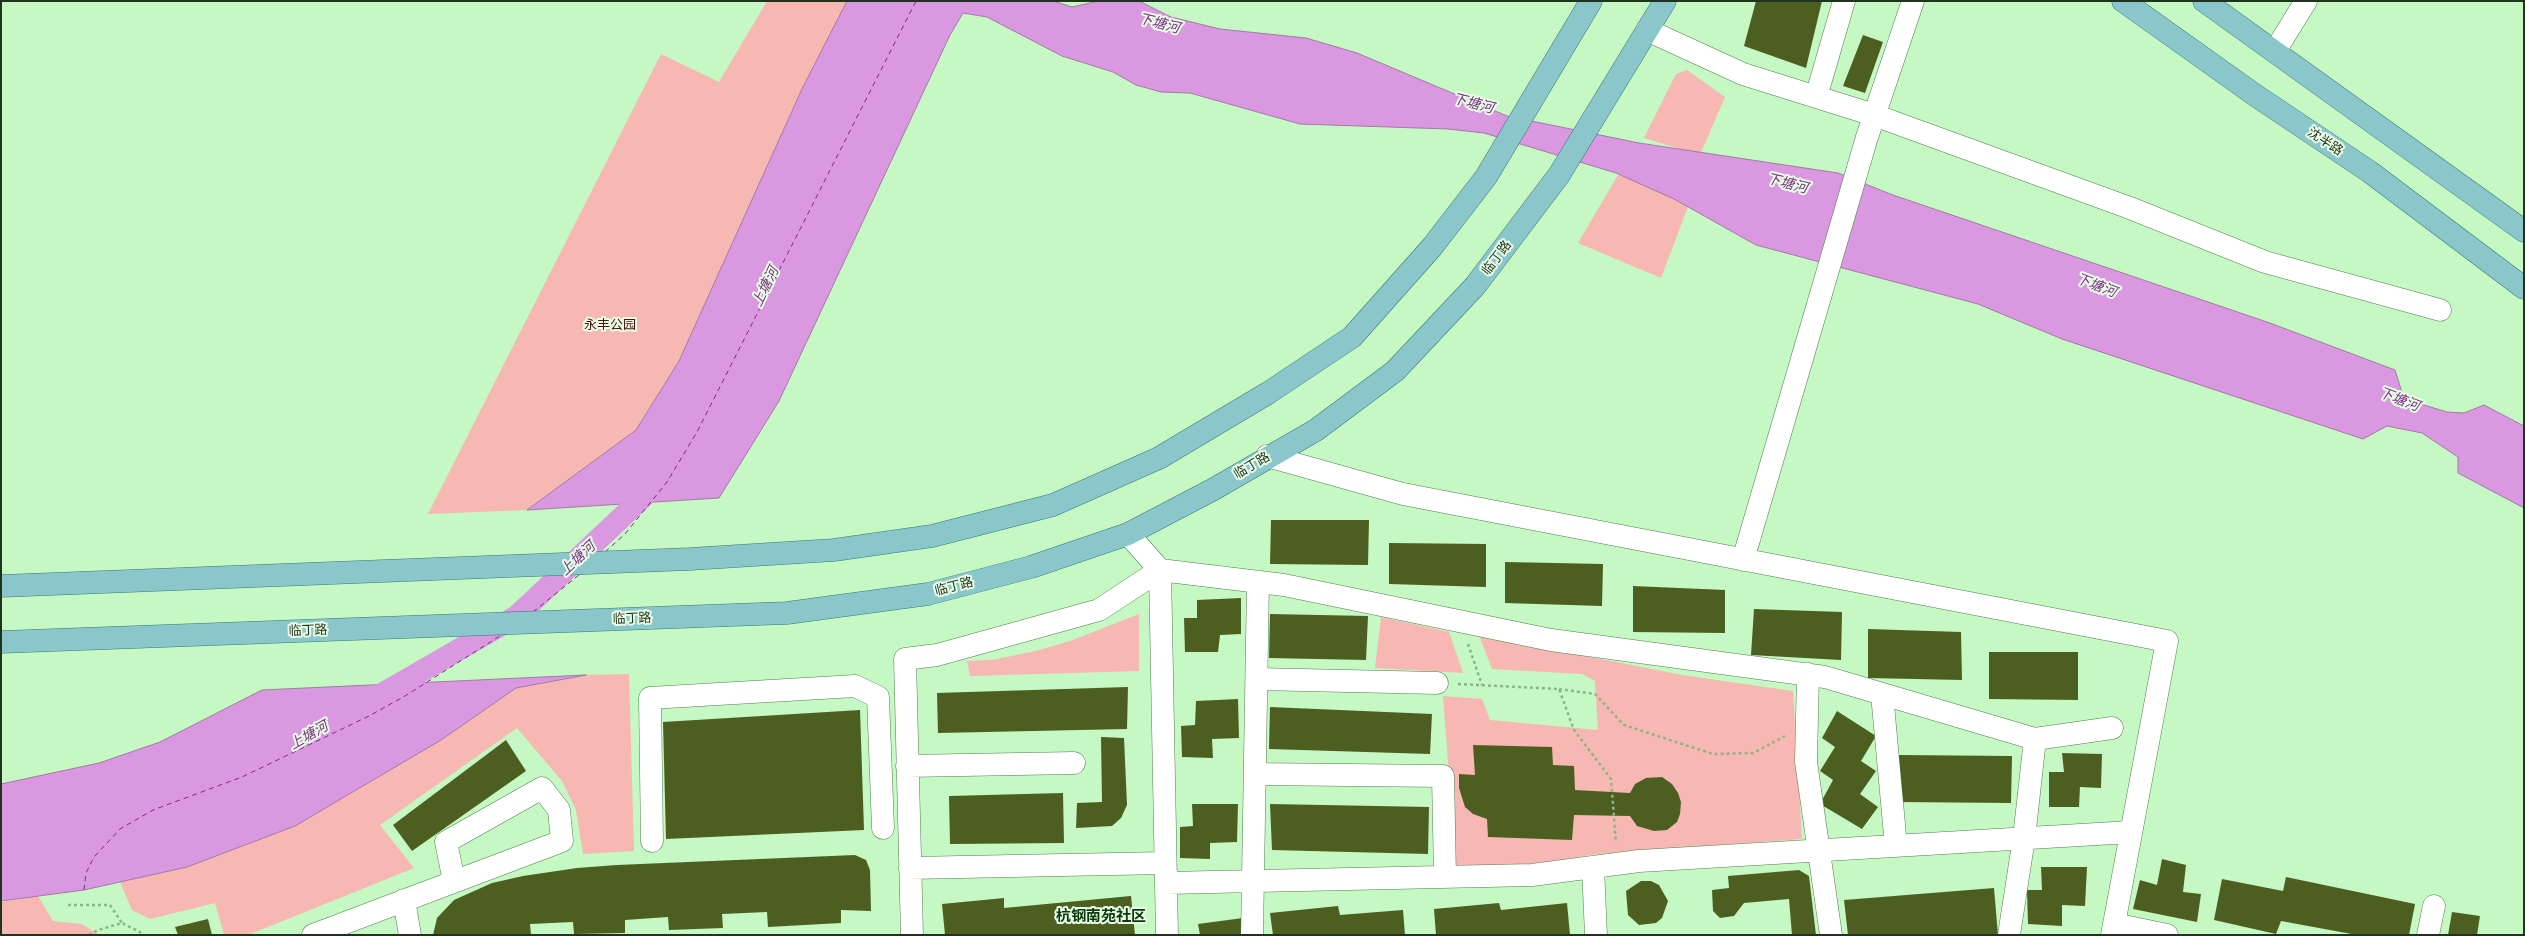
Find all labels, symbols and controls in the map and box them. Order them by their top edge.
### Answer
water label: 下塘河 [1137,11,1181,37]
water label: 下塘河 [1451,91,1495,117]
street label: 沈半路 [2304,125,2346,159]
water label: 下塘河 [1765,171,1809,197]
street label: 临丁路 [1479,238,1515,278]
water label: 上塘河 [749,264,783,310]
water label: 下塘河 [2073,271,2119,301]
park label: 永丰公园 [584,317,636,333]
water label: 下塘河 [2376,385,2422,415]
street label: 临丁路 [1231,449,1273,483]
water label: 上塘河 [557,539,599,579]
street label: 临丁路 [933,575,975,599]
street label: 临丁路 [612,611,652,627]
street label: 临丁路 [288,623,328,639]
water label: 上塘河 [287,718,331,754]
district label: 杭钢南苑社区 [1056,908,1146,926]

